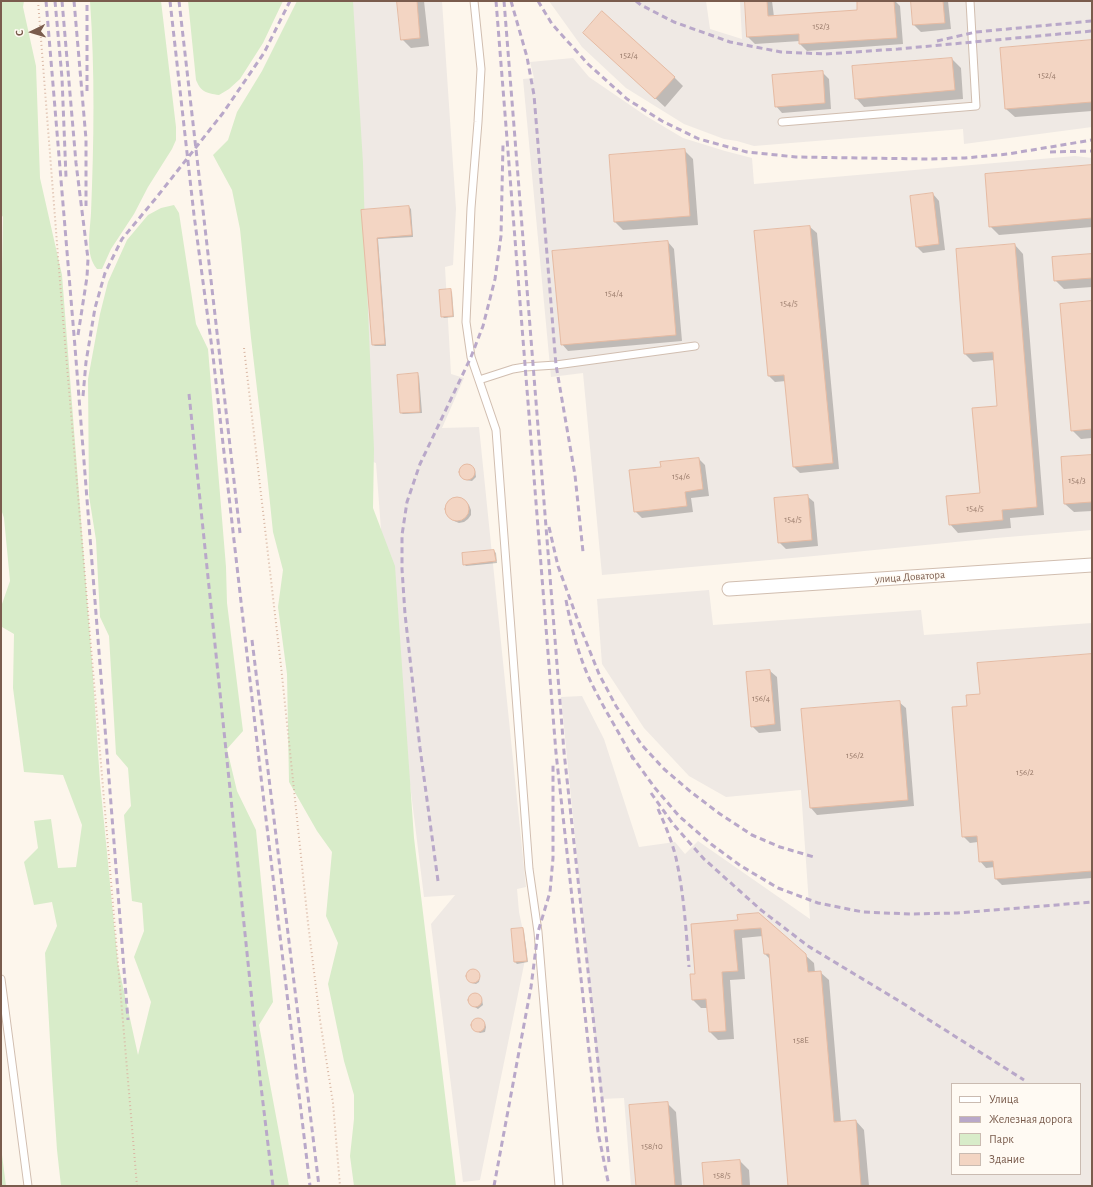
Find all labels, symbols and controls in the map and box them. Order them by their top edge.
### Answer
north arrow [12,12,52,52]
house number: 152/3 [812,21,830,31]
text: С [14,30,25,37]
house number: 152/4 [620,50,638,60]
house number: 152/4 [1038,70,1056,80]
house number: 154/4 [605,288,623,298]
house number: 154/5 [780,298,798,308]
house number: 154/6 [672,471,690,481]
house number: 154/3 [1068,475,1086,485]
house number: 154/5 [966,503,984,513]
house number: 154/5 [784,514,802,524]
street label: улица Доватора [875,568,945,586]
house number: 156/4 [752,693,770,703]
house number: 156/2 [846,750,864,760]
house number: 156/2 [1016,767,1034,777]
house number: 158Е [793,1035,809,1045]
legend [951,1083,1081,1175]
text: Улица [989,1093,1019,1105]
text: Железная дорога [989,1113,1073,1125]
text: Парк [989,1133,1014,1145]
house number: 158/10 [641,1141,663,1151]
text: Здание [989,1153,1025,1165]
house number: 158/5 [713,1170,731,1180]

